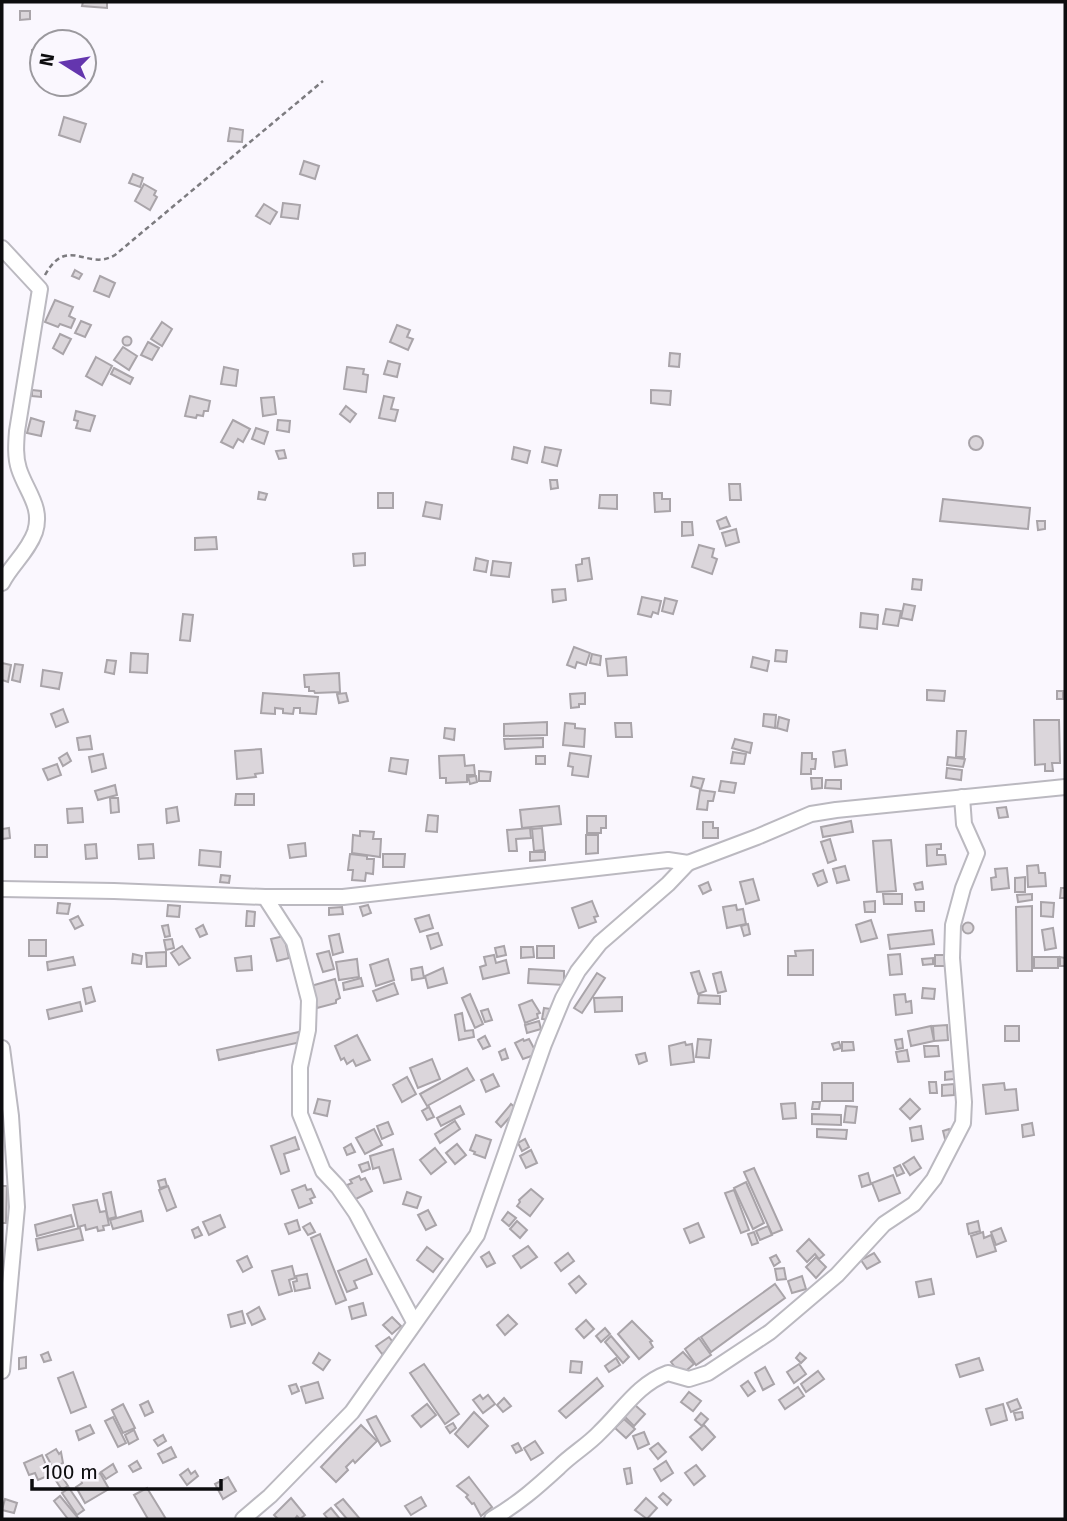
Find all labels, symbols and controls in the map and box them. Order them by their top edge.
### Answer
north arrow [28,28,98,98]
text: N [34,51,59,68]
scale bar [32,1448,220,1492]
text: 100 m [42,1459,98,1485]

